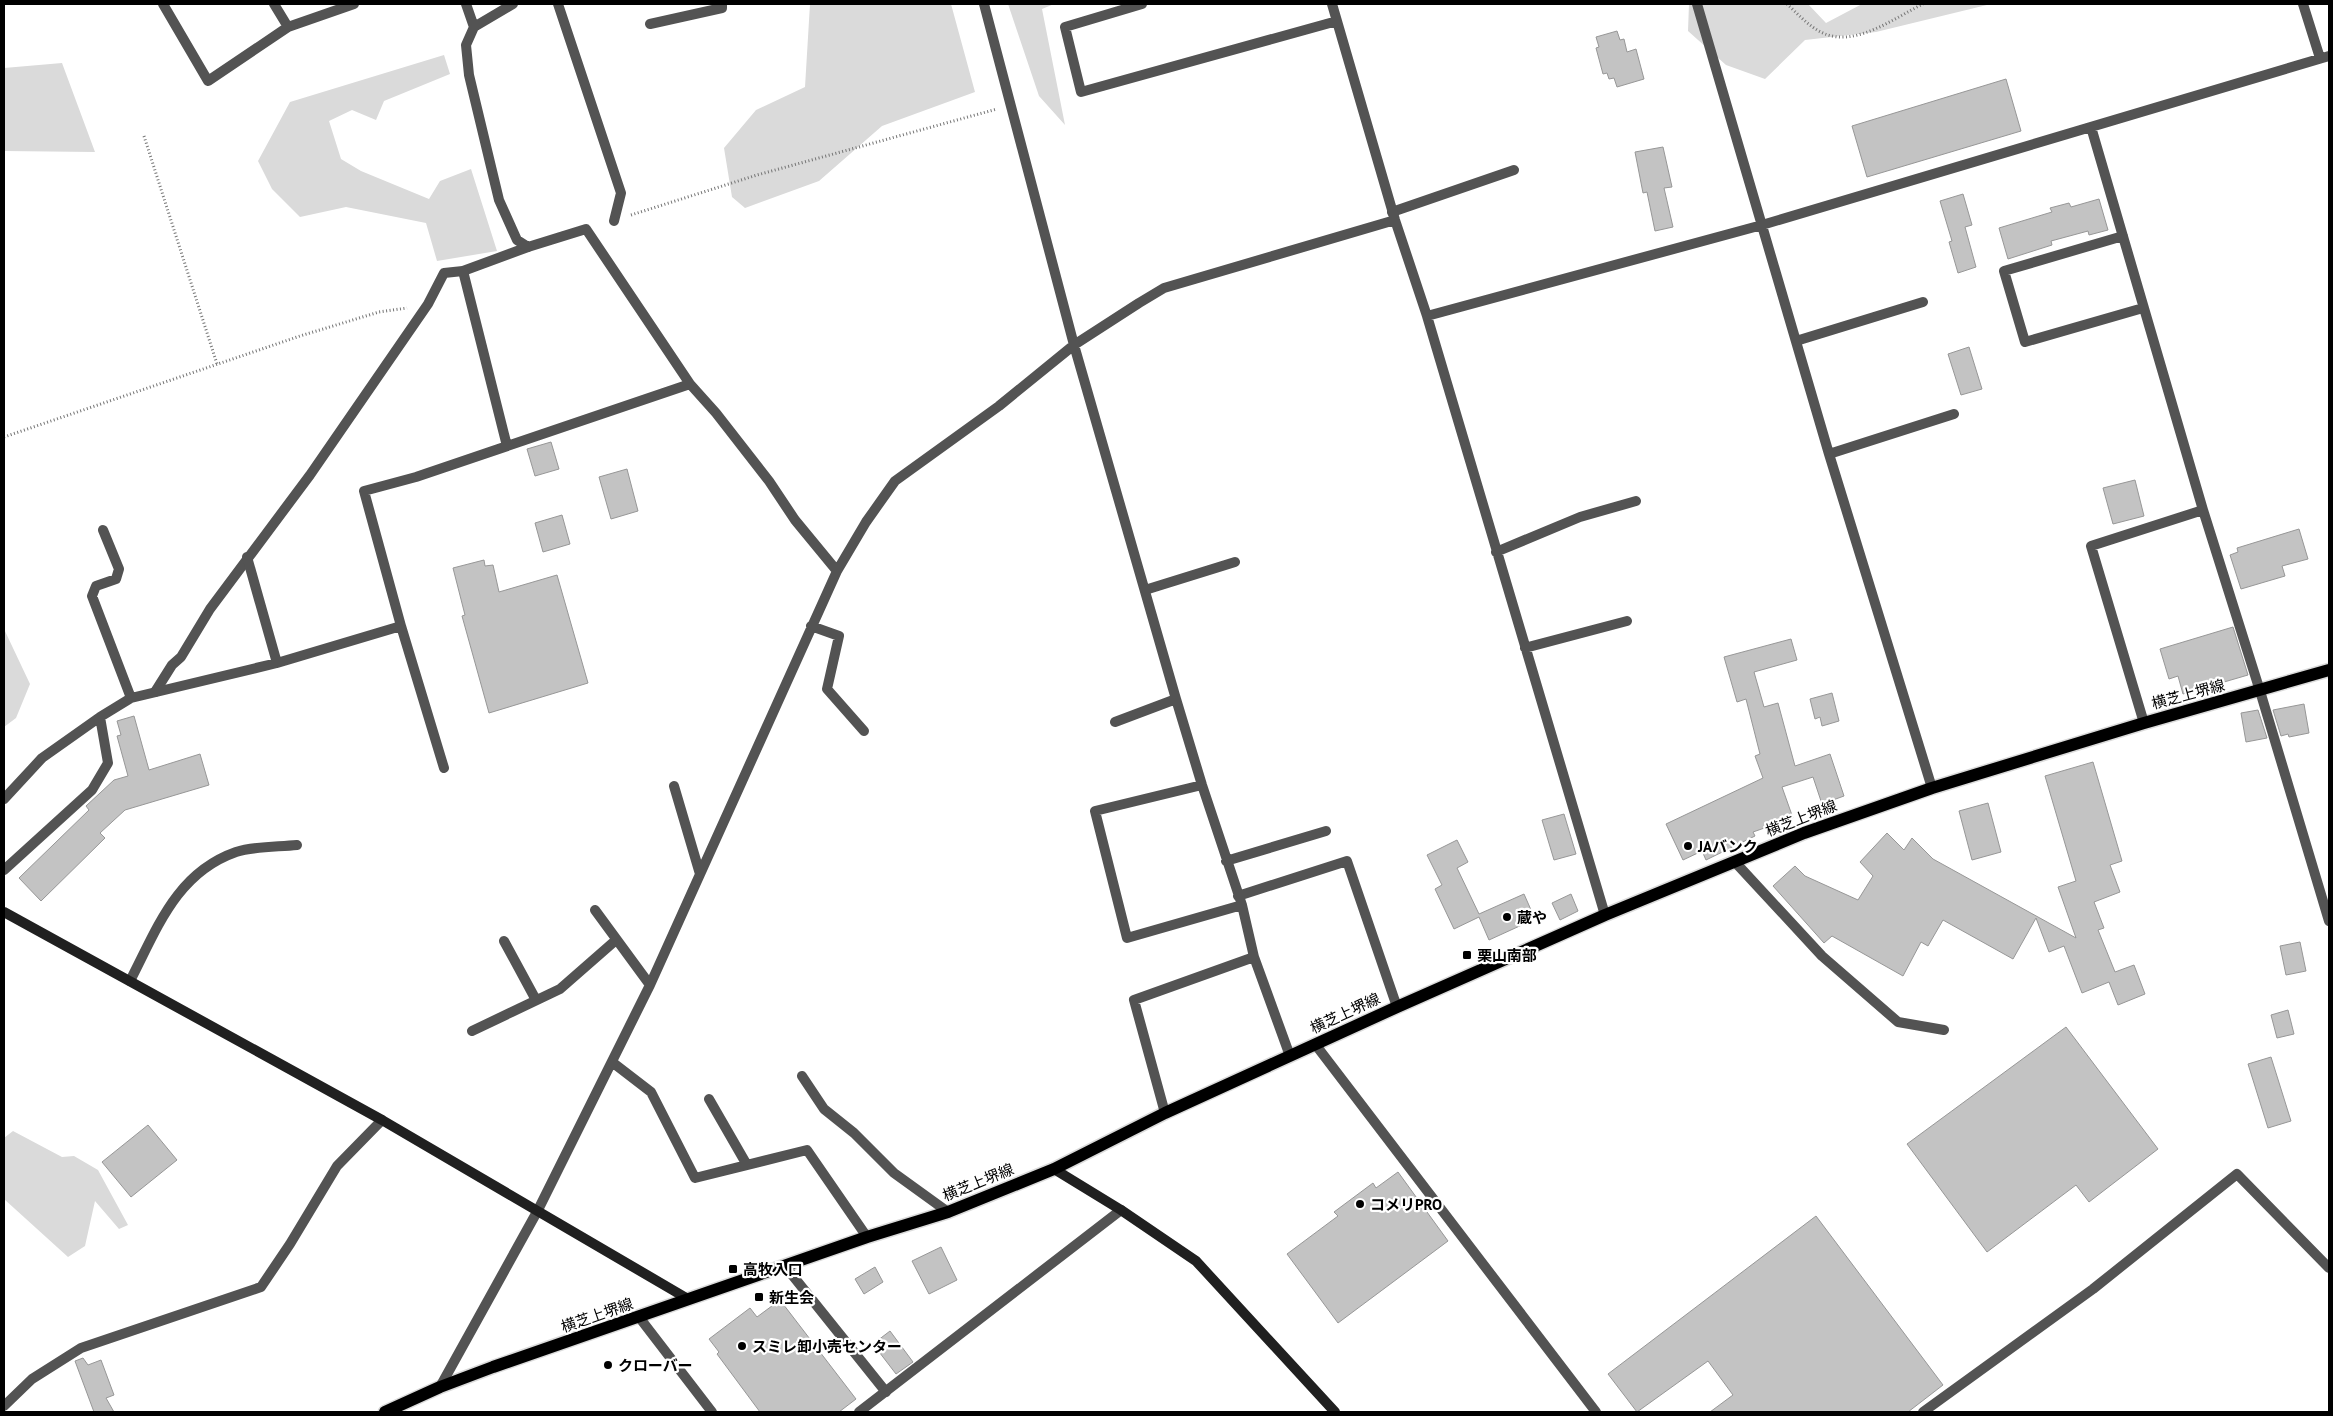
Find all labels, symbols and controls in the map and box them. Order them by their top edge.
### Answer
street label: 横芝上堺線 [2149,675,2227,713]
street label: 横芝上堺線 [1763,796,1839,840]
place label: JAバンク [1697,837,1758,856]
marker: JAバンク [1682,840,1694,852]
place label: 蔵や [1517,908,1547,927]
marker: 蔵や [1501,911,1513,923]
place label: 栗山南部 [1477,946,1537,965]
marker: 栗山南部 [1461,949,1473,961]
street label: 横芝上堺線 [1307,989,1383,1037]
street label: 横芝上堺線 [940,1159,1016,1205]
place label: コメリPRO [1370,1195,1442,1214]
marker: コメリPRO [1354,1198,1366,1210]
place label: 高牧入口 [743,1260,803,1279]
marker: 高牧入口 [727,1263,739,1275]
place label: 新生会 [769,1288,814,1307]
marker: 新生会 [753,1291,765,1303]
street label: 横芝上堺線 [558,1294,636,1336]
place label: スミレ卸小売センター [752,1337,902,1356]
marker: スミレ卸小売センター [736,1340,748,1352]
place label: クローバー [618,1356,693,1375]
marker: クローバー [602,1359,614,1371]

